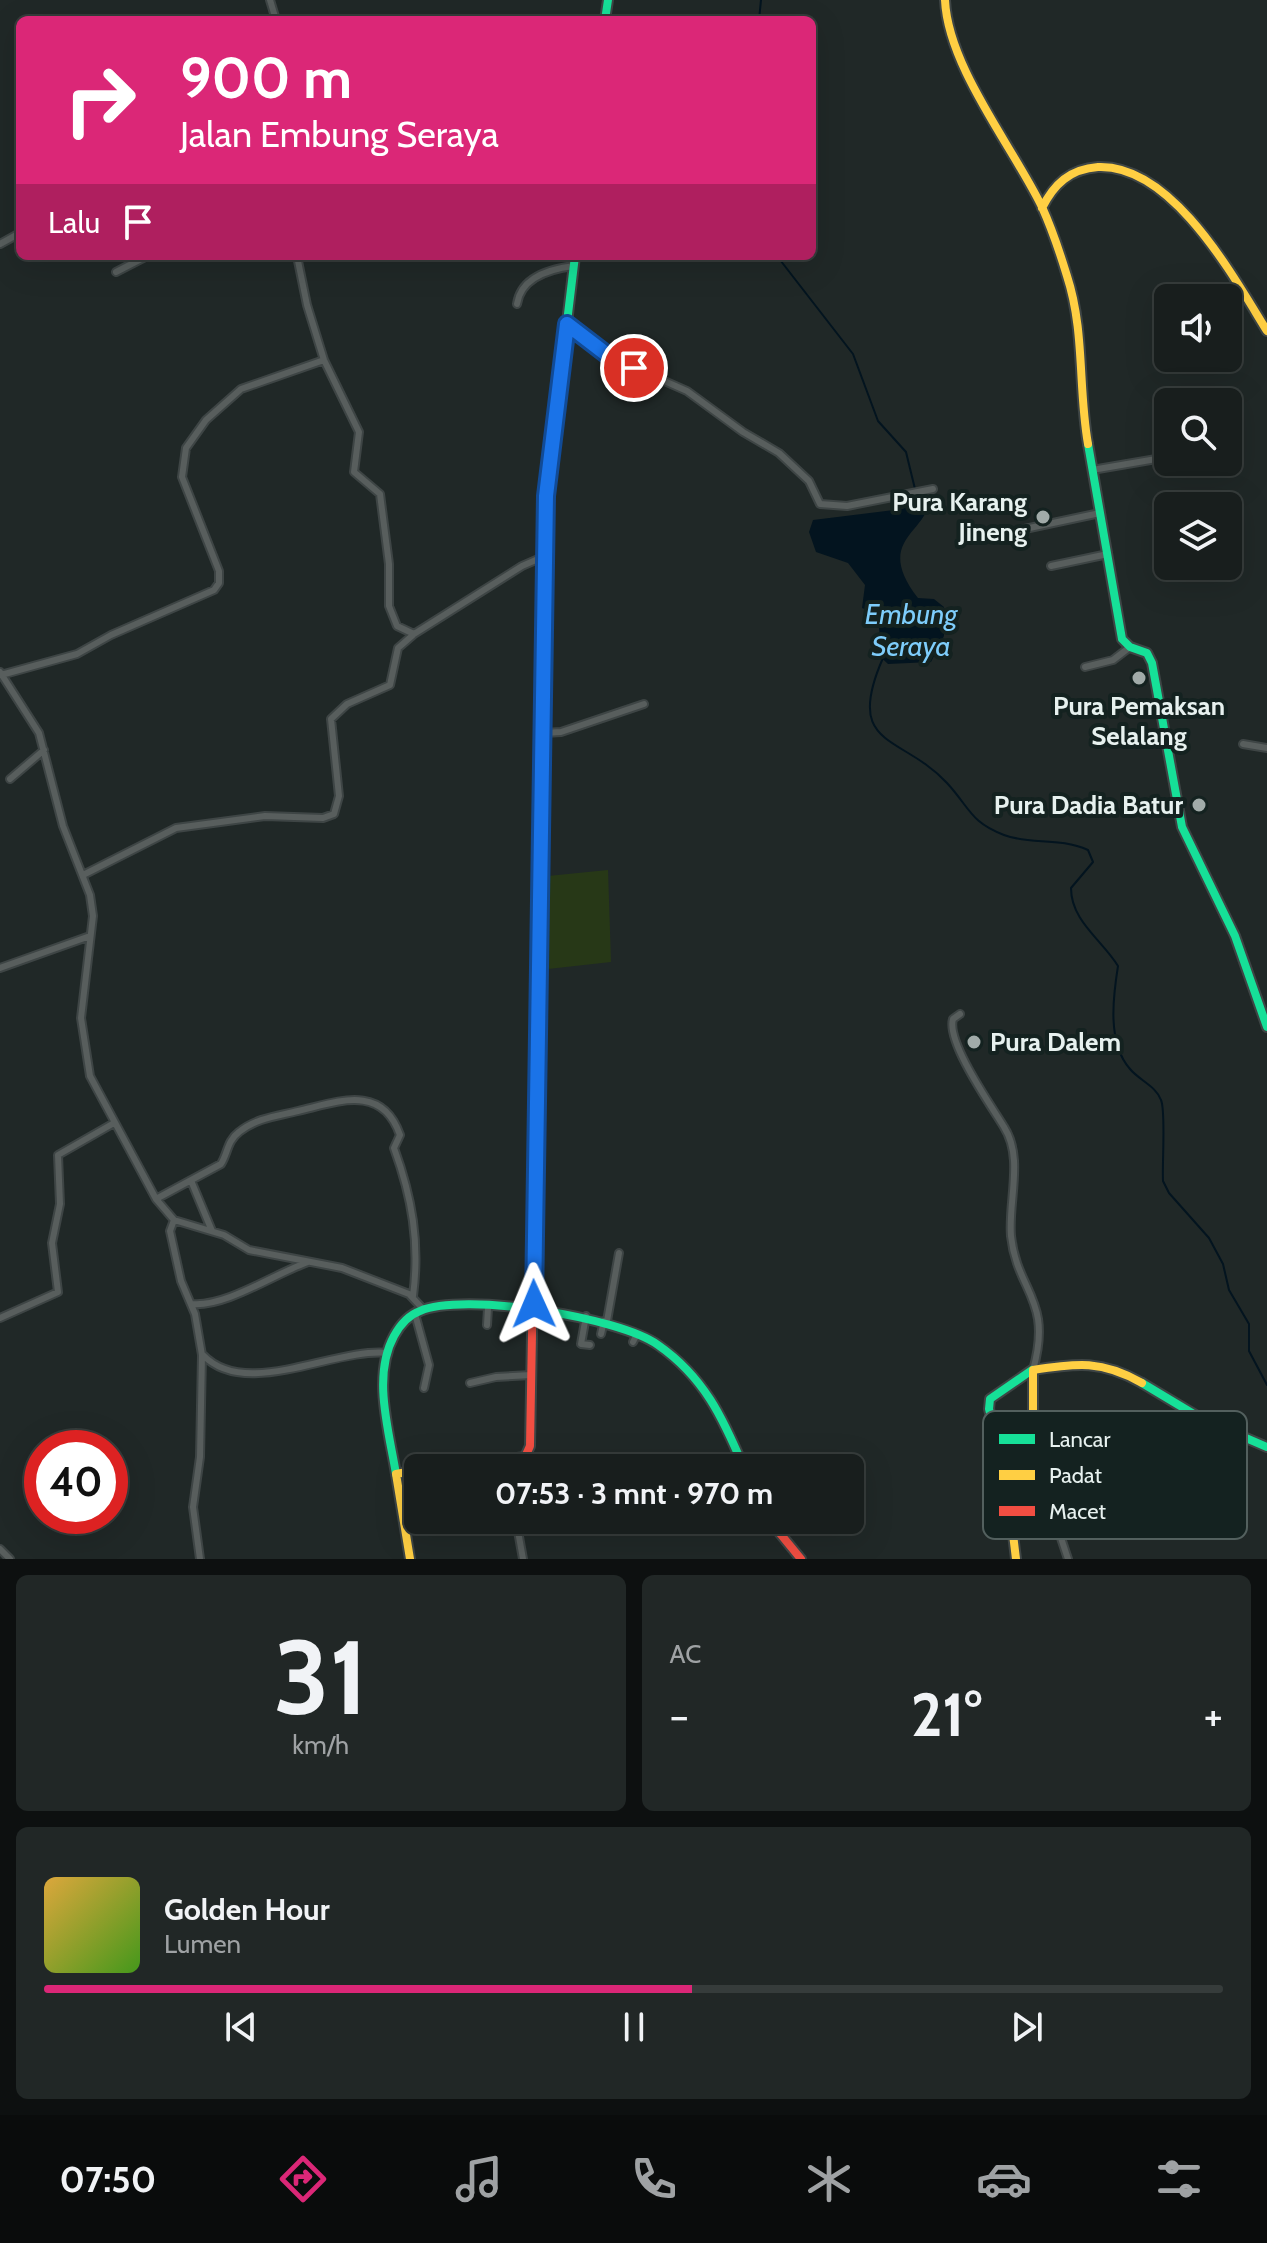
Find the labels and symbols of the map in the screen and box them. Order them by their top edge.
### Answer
pin [600,334,668,402]
place label: Pura Karang Jineng [892,486,1027,548]
marker: Pura Karang Jineng [1034,508,1052,526]
water label: Embung Seraya [865,597,958,663]
marker: Pura Pemaksan Selalang [1130,669,1148,687]
place label: Pura Pemaksan Selalang [1053,690,1225,752]
place label: Pura Dadia Batur [994,789,1183,821]
marker: Pura Dadia Batur [1190,796,1208,814]
place label: Pura Dalem [990,1026,1121,1058]
marker: Pura Dalem [965,1033,983,1051]
position arrow [492,1262,576,1346]
legend [983,1411,1247,1539]
text: Lancar [1049,1426,1110,1453]
speed limit sign: 40 [24,1430,128,1534]
text: Padat [1049,1462,1102,1489]
text: Macet [1049,1498,1106,1525]

